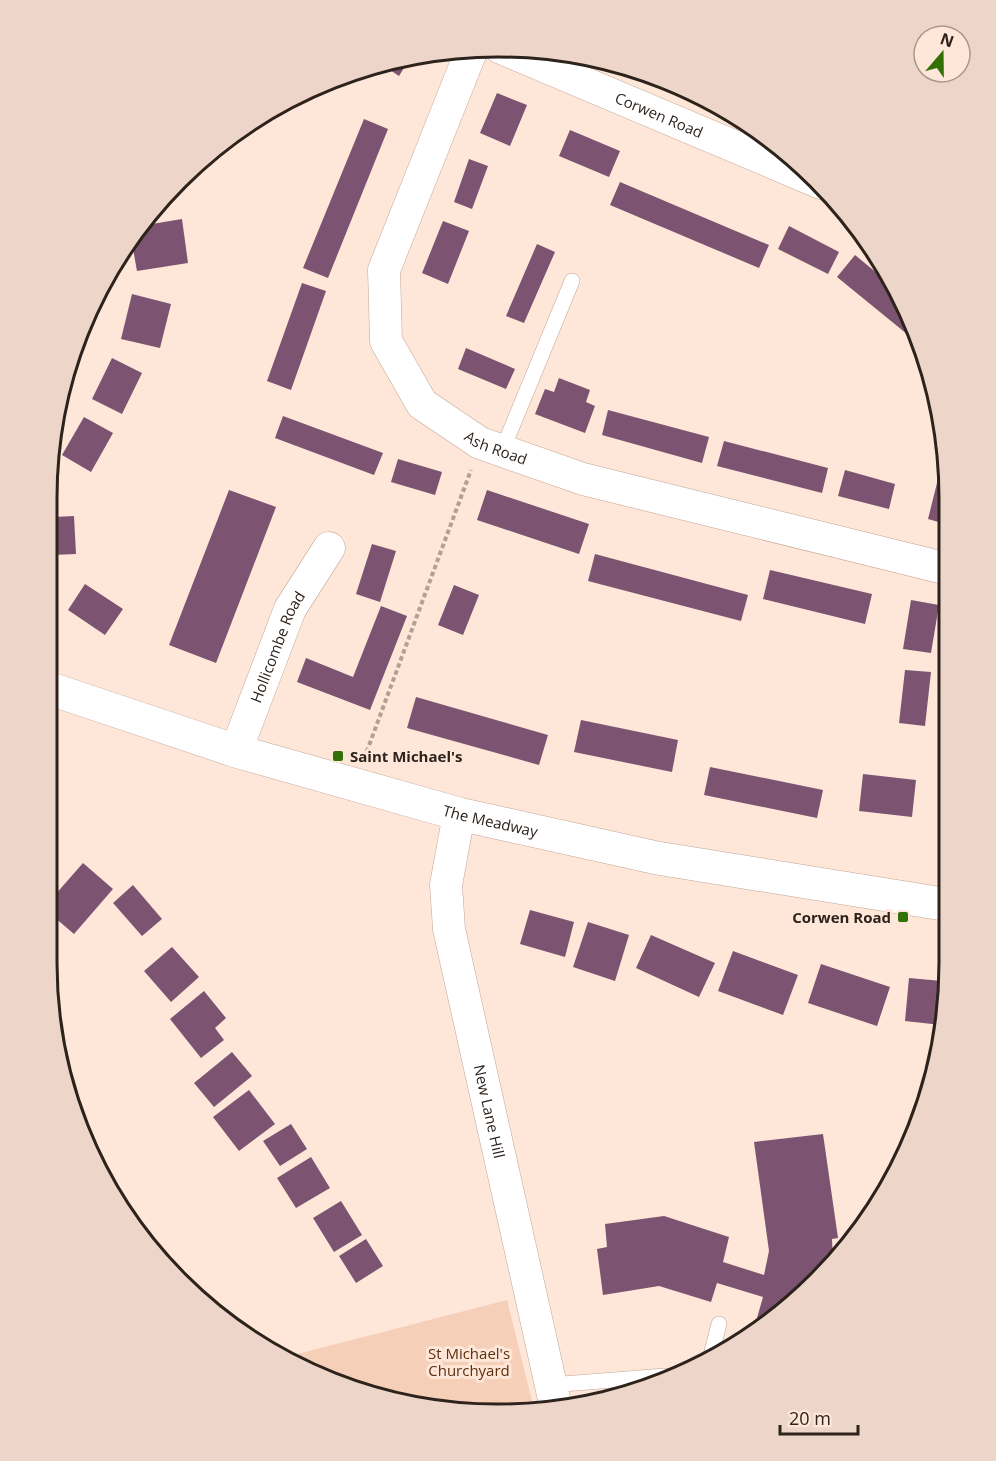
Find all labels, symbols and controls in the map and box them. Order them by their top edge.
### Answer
north arrow [912,24,972,84]
text: N [937,27,957,52]
street label: Corwen Road [612,87,706,142]
street label: Ash Road [461,426,530,469]
street label: Hollicombe Road [245,587,309,705]
place label: Saint Michael's [350,746,462,766]
marker: Saint Michael's [331,749,345,763]
street label: The Meadway [441,800,540,841]
place label: Corwen Road [792,907,891,927]
marker: Corwen Road [896,910,910,924]
street label: New Lane Hill [470,1062,510,1160]
park label: St Michael's Churchyard [428,1343,510,1380]
scale bar [780,1398,858,1436]
text: 20 m [789,1406,831,1430]

